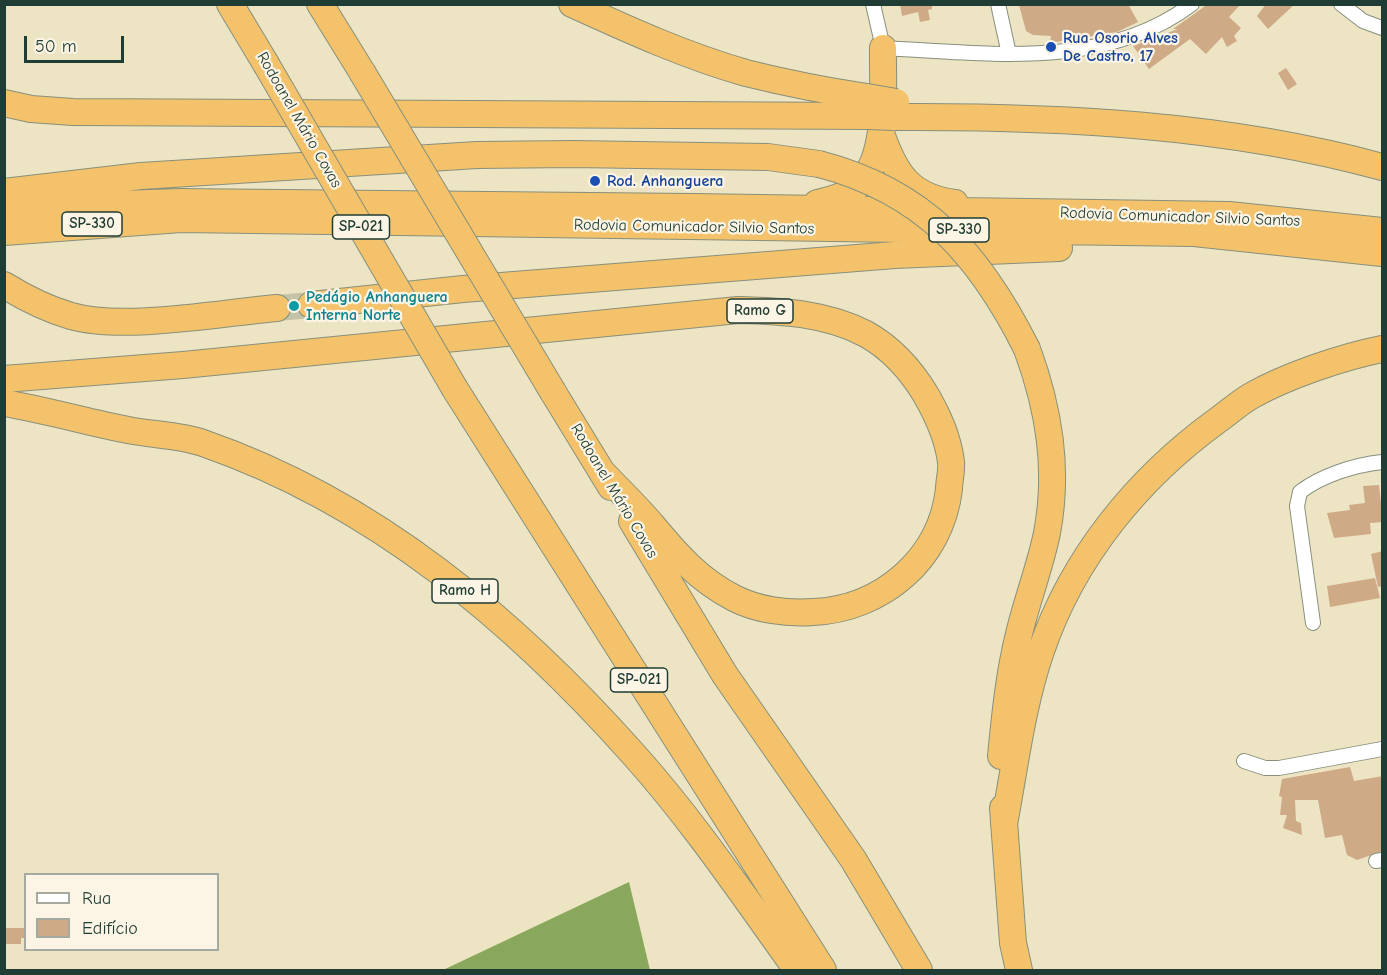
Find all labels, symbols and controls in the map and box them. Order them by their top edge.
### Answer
scale bar [27,24,128,62]
place label: Rua Osorio Alves De Castro, 17 [1063,28,1178,66]
text: 50 m [35,36,77,57]
marker: Rua Osorio Alves De Castro, 17 [1044,40,1058,54]
street label: Rodoanel Mário Covas [252,49,346,191]
place label: Rod. Anhanguera [607,171,723,191]
marker: Rod. Anhanguera [588,174,602,188]
street label: Rodovia Comunicador Silvio Santos [1060,203,1300,231]
road number: SP-330 [62,212,122,236]
road number: SP-021 [332,215,389,239]
street label: Rodovia Comunicador Silvio Santos [574,215,814,239]
road number: SP-330 [929,218,989,242]
place label: Pedágio Anhanguera Interna Norte [306,287,448,325]
marker: Pedágio Anhanguera Interna Norte [287,299,301,313]
road number: Ramo G [727,299,793,323]
street label: Rodoanel Mário Covas [566,420,662,562]
road number: Ramo H [432,579,498,603]
road number: SP-021 [610,668,668,692]
legend [24,873,219,951]
text: Rua [82,888,111,909]
text: Edifício [82,918,138,939]

